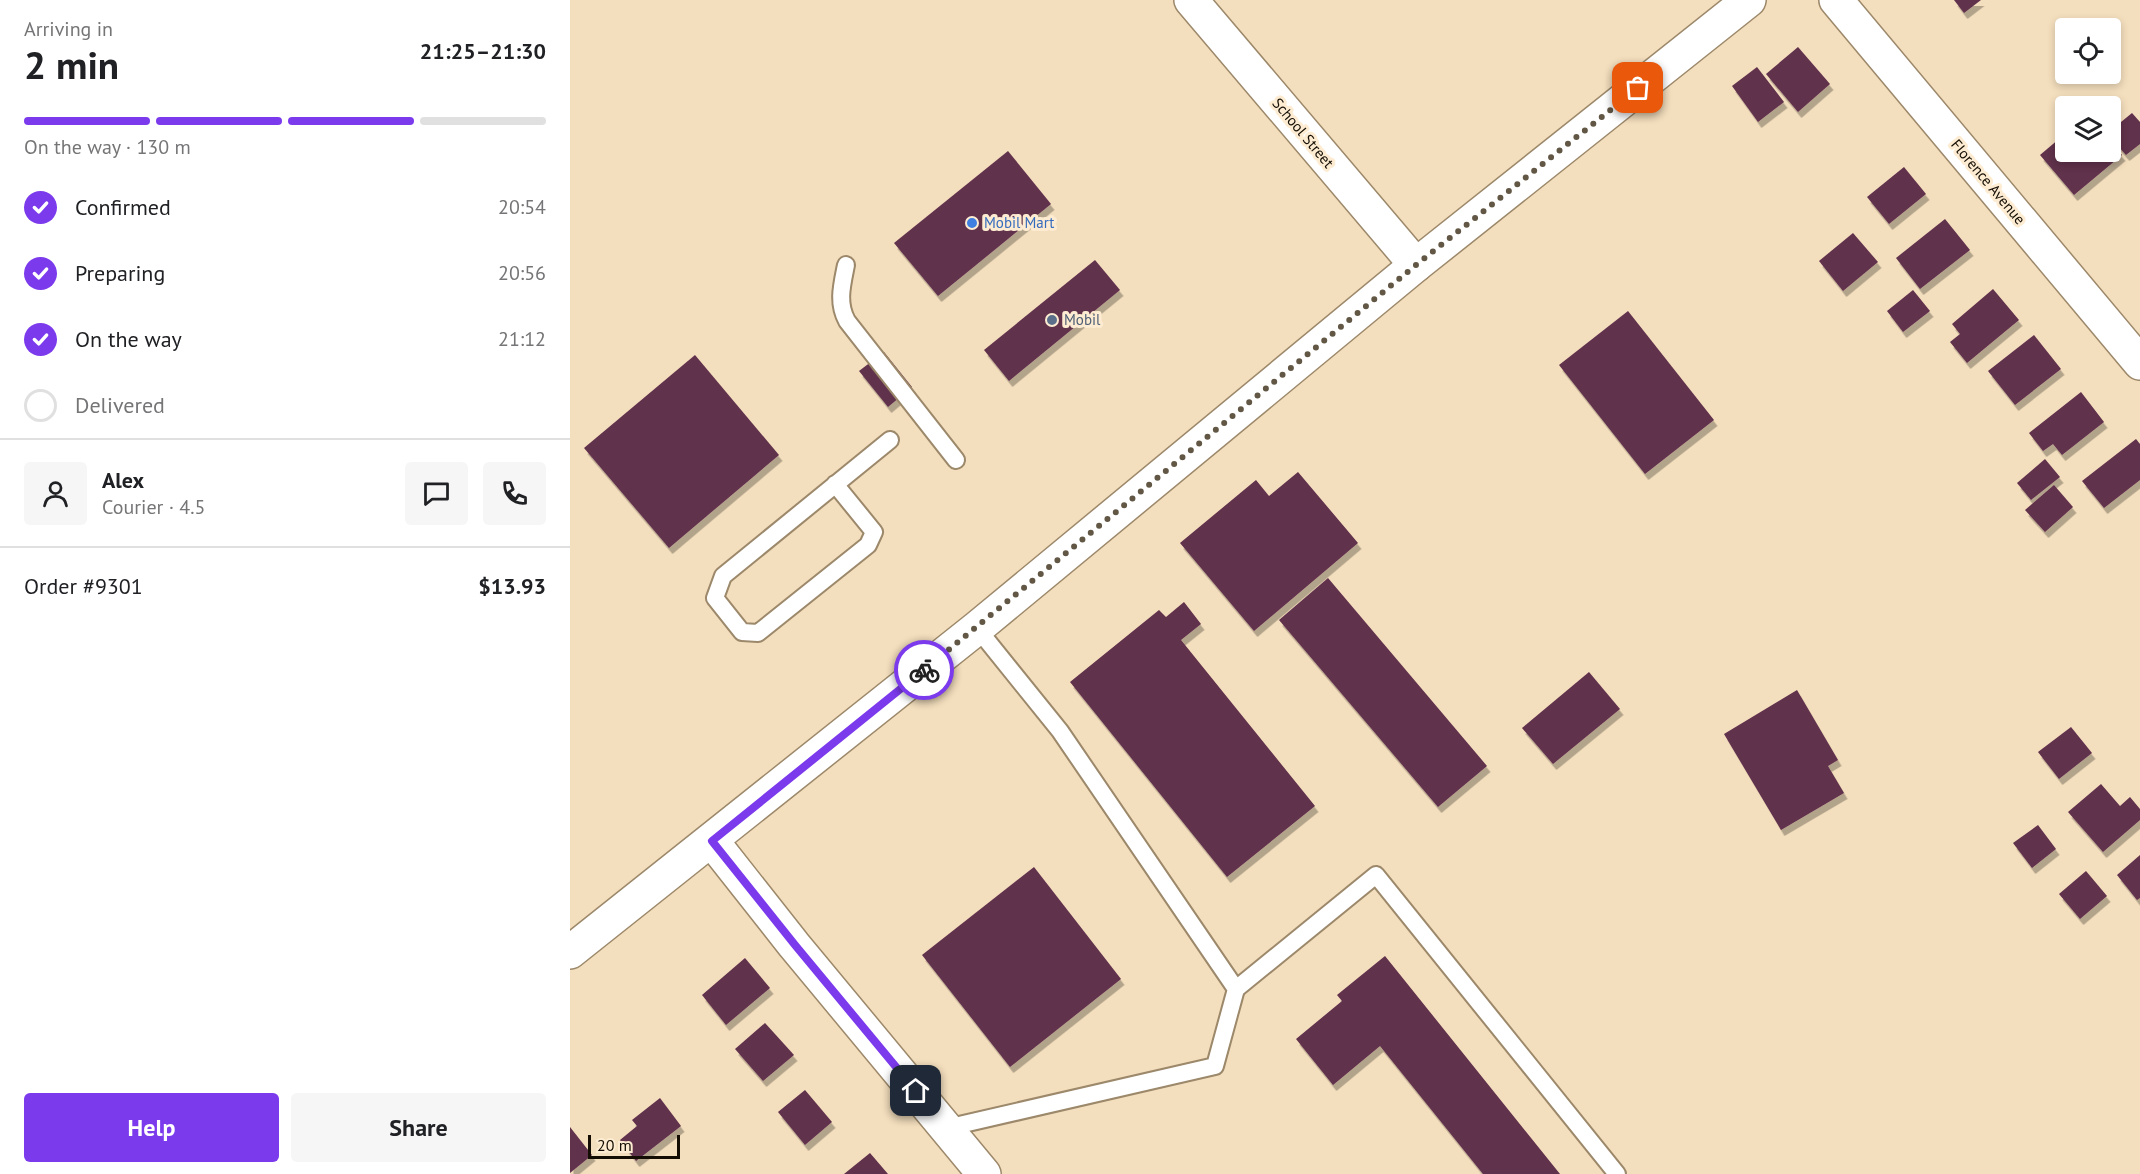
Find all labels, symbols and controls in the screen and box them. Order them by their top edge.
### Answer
text: Arriving in [24,16,113,42]
map controls [2055,18,2121,162]
button: locate [2055,18,2121,84]
text: 21:25–21:30 [420,37,546,65]
text: 2 min [24,39,119,90]
pin [1612,62,1663,113]
icon: bag [1621,71,1654,104]
street label: School Street [1269,94,1338,172]
button: layers [2055,96,2121,162]
text: On the way · 130 m [24,134,191,160]
street label: Florence Avenue [1947,135,2030,228]
icon: check [24,191,57,224]
text: Confirmed [75,193,171,221]
text: 20:54 [498,194,546,220]
place label: Mobil Mart [984,213,1054,232]
marker: Mobil Mart [965,216,979,230]
icon: check [24,257,57,290]
text: Preparing [75,259,165,287]
text: 20:56 [498,260,546,286]
place label: Mobil [1064,310,1101,329]
marker: Mobil [1045,313,1059,327]
icon: check [24,323,57,356]
text: On the way [75,325,182,353]
text: 21:12 [498,326,546,352]
text: Delivered [75,391,165,419]
button: person [24,462,87,525]
button: chat [405,462,468,525]
button: phone [483,462,546,525]
text: Alex [102,466,144,494]
text: Courier · 4.5 [102,494,205,520]
text: Order #9301 [24,572,143,600]
text: $13.93 [478,572,546,600]
courier [894,640,954,700]
icon: bike [908,654,941,687]
pin [890,1065,941,1116]
icon: home [899,1074,932,1107]
button: Help [24,1093,279,1162]
button: Share [291,1093,546,1162]
scale bar [588,1132,680,1160]
text: 20 m [597,1135,632,1155]

